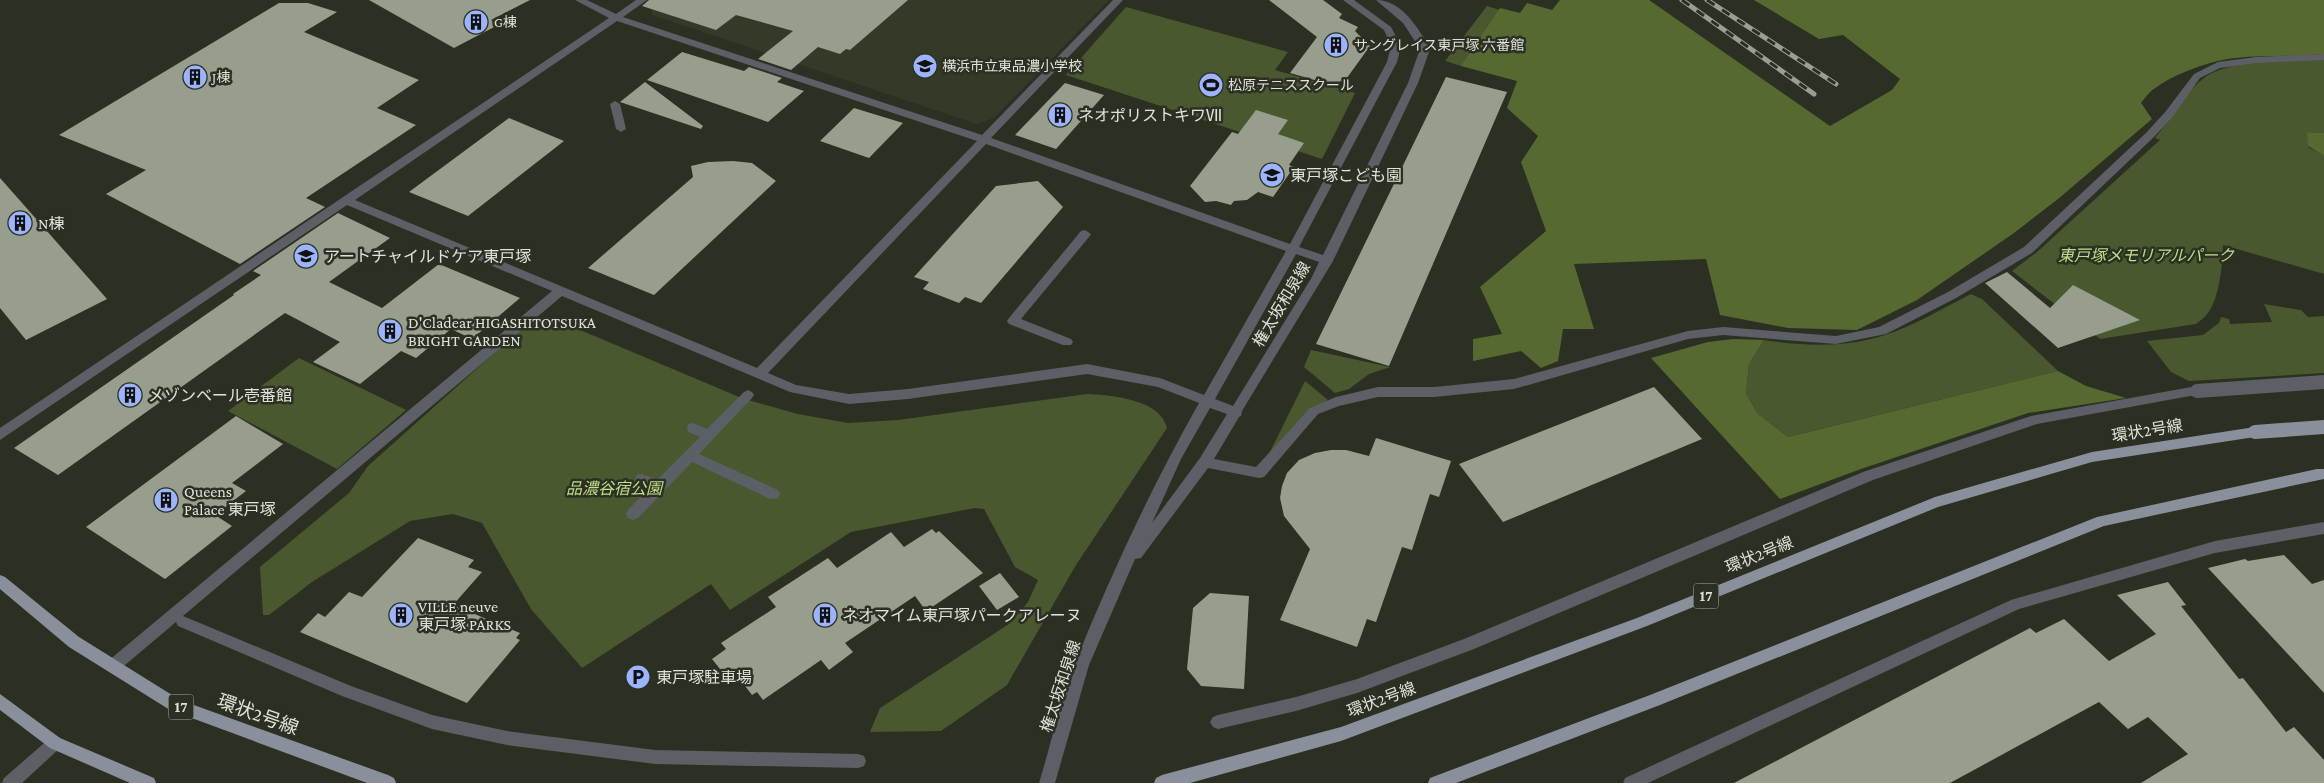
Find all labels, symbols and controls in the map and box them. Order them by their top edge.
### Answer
building icon: G棟 [463,9,489,35]
place label: G棟 [494,14,517,30]
building icon: サングレイス東戸塚 六番館 [1323,32,1349,58]
place label: サングレイス東戸塚 六番館 [1354,37,1524,53]
school or university icon: 横浜市立東品濃小学校 [912,53,938,79]
place label: 横浜市立東品濃小学校 [942,58,1082,74]
building icon: J棟 [182,64,208,90]
place label: J棟 [210,69,230,85]
sports icon: 松原テニススクール [1198,72,1224,98]
place label: 松原テニススクール [1228,77,1354,93]
building icon: ネオポリストキワⅦ [1047,102,1073,128]
place label: ネオポリストキワⅦ [1078,107,1222,124]
school or university icon: 東戸塚こども園 [1259,162,1285,188]
place label: 東戸塚こども園 [1290,167,1402,184]
building icon: N棟 [7,210,33,236]
place label: N棟 [38,215,65,232]
school or university icon: アートチャイルドケア東戸塚 [293,243,319,269]
park label: 東戸塚メモリアルパーク [2058,247,2235,264]
place label: アートチャイルドケア東戸塚 [324,248,531,265]
street label: 権太坂和泉線 [1249,259,1313,350]
place label: D'Cladear HIGASHITOTSUKA BRIGHT GARDEN [408,314,597,349]
building icon: D'Cladear HIGASHITOTSUKA BRIGHT GARDEN [377,318,403,344]
building icon: メゾンベール壱番館 [117,382,143,408]
place label: メゾンベール壱番館 [148,387,292,404]
street label: 環状2号線 [2110,416,2184,444]
park label: 品濃谷宿公園 [566,480,664,497]
place label: Queens Palace 東戸塚 [184,483,275,518]
building icon: Queens Palace 東戸塚 [153,487,179,513]
street label: 環状2号線 [1723,533,1796,576]
road number: 17 [1694,584,1718,608]
place label: VILLE neuve 東戸塚 PARKS [418,598,511,633]
building icon: VILLE neuve 東戸塚 PARKS [388,602,414,628]
building icon: ネオマイム東戸塚パークアレーヌ [812,602,838,628]
place label: ネオマイム東戸塚パークアレーヌ [842,607,1082,624]
street label: 権太坂和泉線 [1038,638,1083,734]
parking icon: 東戸塚駐車場 [625,664,651,690]
place label: 東戸塚駐車場 [656,669,752,686]
street label: 環状2号線 [1345,679,1418,720]
street label: 環状2号線 [214,690,301,739]
road number: 17 [168,694,194,720]

